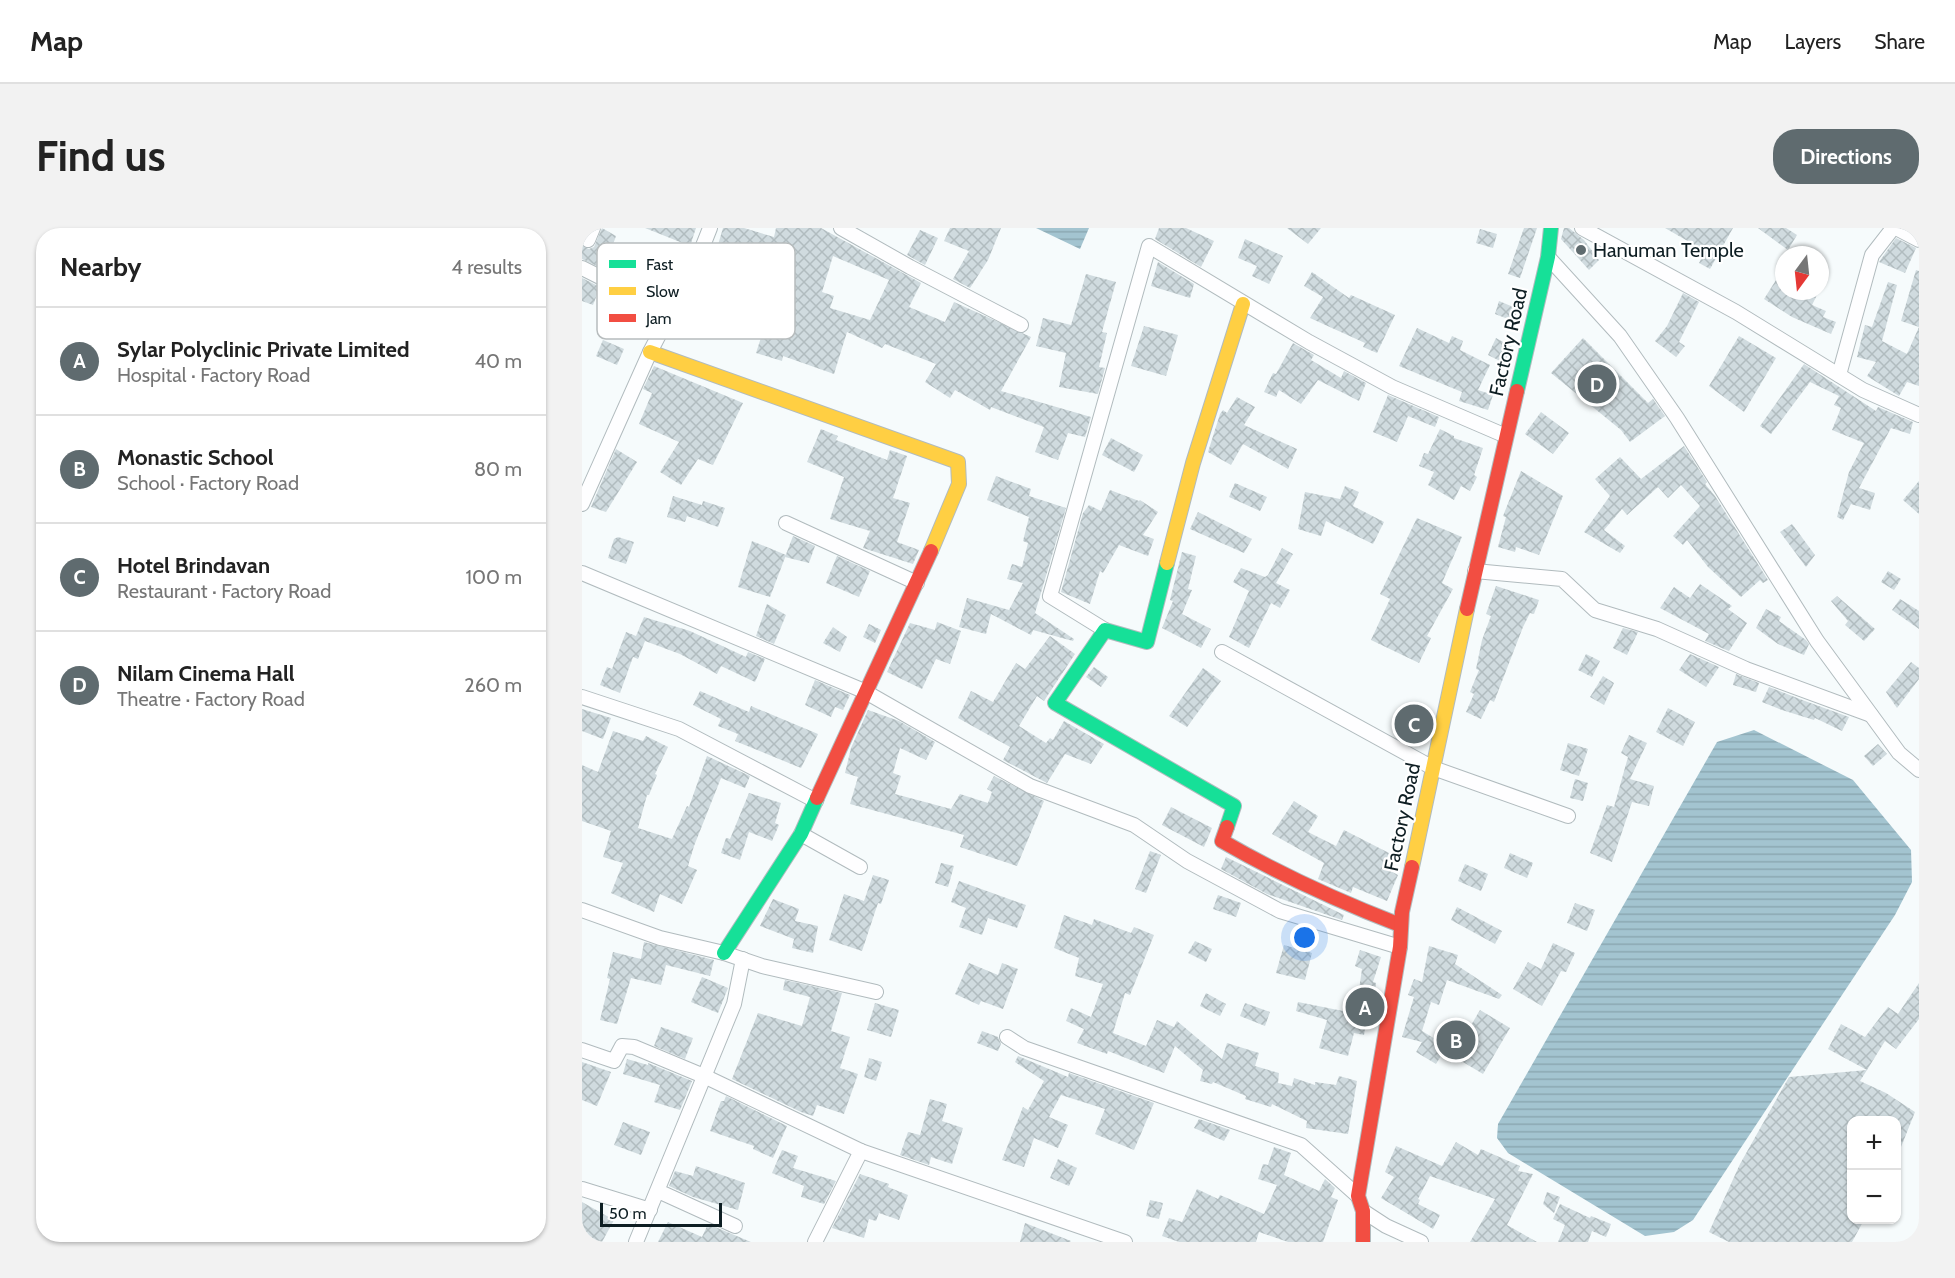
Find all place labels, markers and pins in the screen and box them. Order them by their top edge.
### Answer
place label: Hanuman Temple [1593,238,1744,262]
marker: Hanuman Temple [1574,243,1588,257]
pin: D [1578,362,1616,406]
pin: C [1394,702,1434,746]
pin: A [1346,984,1384,1030]
pin: B [1436,1018,1476,1062]

